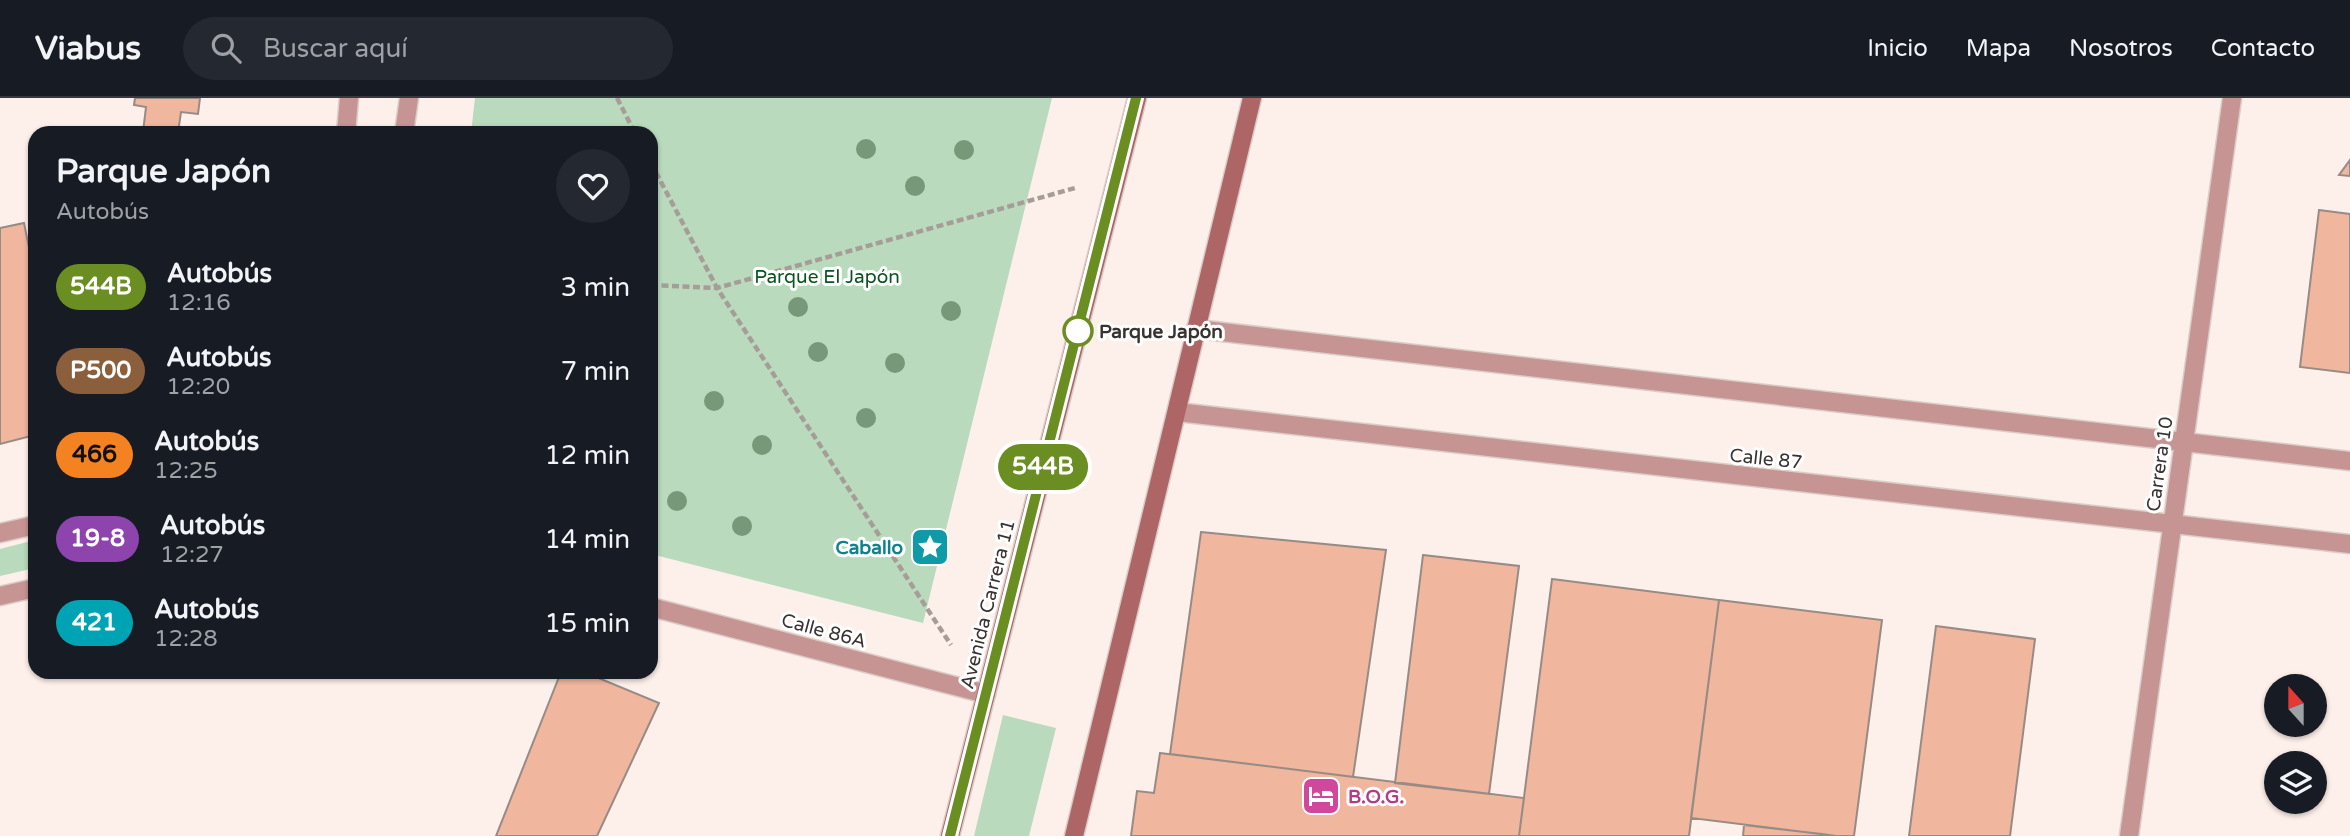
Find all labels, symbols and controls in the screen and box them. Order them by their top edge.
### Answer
search box [183,17,673,80]
text: Viabus [35,29,141,68]
icon: search [207,29,245,67]
text: Buscar aquí [263,33,408,64]
text: Inicio [1867,34,1928,63]
text: Mapa [1966,34,2031,63]
text: Nosotros [2069,34,2173,63]
text: Contacto [2211,34,2315,63]
button: heart [556,149,630,223]
text: Parque Japón [56,152,271,191]
text: Autobús [56,198,149,226]
text: Autobús [167,258,272,289]
park label: Parque El Japón [754,266,900,288]
text: 544B [70,272,132,301]
text: 3 min [561,272,630,303]
text: 12:16 [167,289,231,317]
marker: Parque Japón [1063,316,1093,346]
place label: Parque Japón [1099,321,1223,344]
text: Autobús [166,342,272,373]
text: P500 [70,356,131,385]
text: 7 min [561,356,630,387]
text: 12:20 [166,373,230,401]
street label: Carrera 10 [2142,415,2178,513]
text: Autobús [154,426,259,457]
text: 466 [72,440,117,469]
text: 12 min [544,440,630,471]
line badge: 544B [994,444,1092,490]
street label: Calle 87 [1728,444,1803,474]
text: 544B [1012,452,1074,481]
text: 12:25 [154,457,218,485]
text: Autobús [160,510,265,541]
street label: Avenida Carrera 11 [956,517,1020,691]
text: 19-8 [70,524,125,553]
text: 14 min [544,524,630,555]
place icon: Caballo [909,526,951,568]
place label: Caballo [835,537,903,559]
text: 12:27 [160,541,224,569]
text: Autobús [154,594,259,625]
text: 421 [72,608,117,637]
text: 15 min [544,608,630,639]
street label: Calle 86A [779,609,869,653]
text: 12:28 [154,625,218,653]
north arrow [2264,674,2328,737]
map controls [2264,674,2327,814]
button: layers [2264,751,2327,814]
hotel icon: B.O.G. [1300,775,1342,817]
place label: B.O.G. [1348,786,1404,808]

